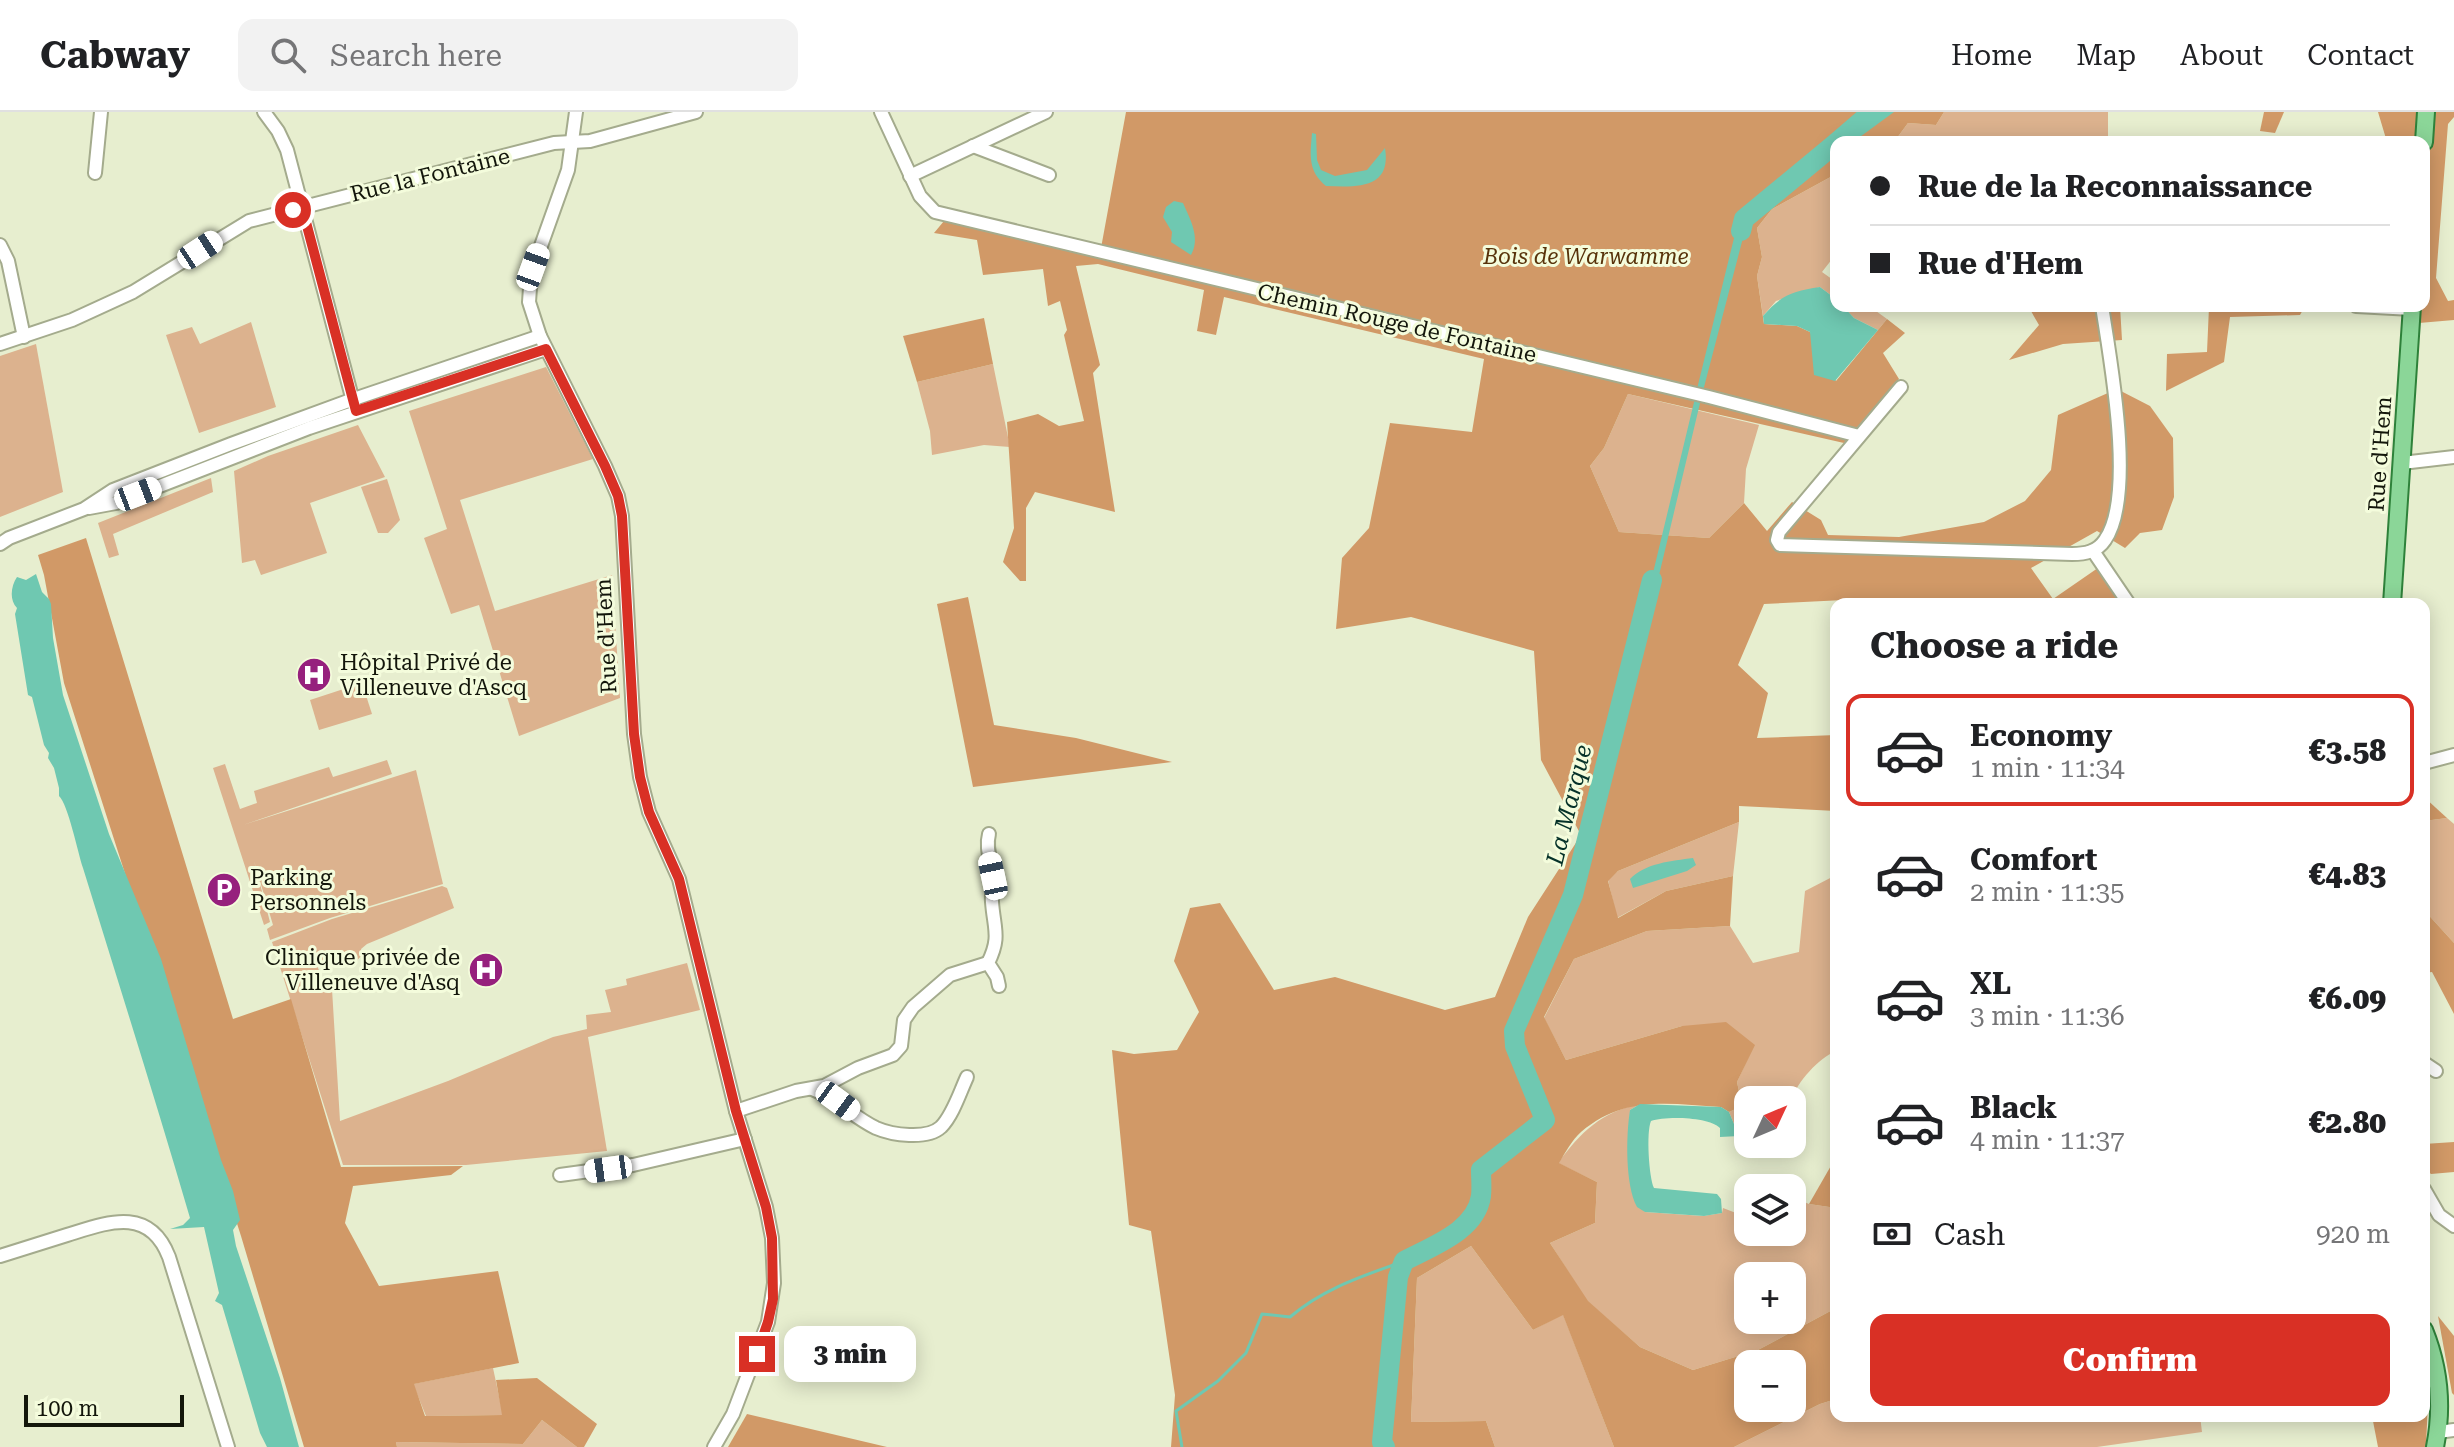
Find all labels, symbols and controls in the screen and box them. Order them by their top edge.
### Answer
search box [238,19,798,91]
text: Cabway [40,33,190,77]
icon: search [266,33,310,77]
text: Search here [330,38,502,73]
text: Home [1951,39,2032,72]
text: Map [2076,39,2136,72]
text: About [2180,39,2263,72]
text: Contact [2307,39,2414,72]
street label: Rue la Fontaine [348,143,512,207]
text: Rue de la Reconnaissance [1918,169,2312,204]
route start [275,192,311,228]
car [173,227,227,273]
car [514,240,552,294]
park label: Bois de Warwamme [1482,244,1689,269]
text: Rue d'Hem [1918,246,2083,281]
street label: Chemin Rouge de Fontaine [1255,279,1539,367]
street label: Rue d'Hem [2364,396,2396,512]
car [111,474,165,514]
street label: Rue d'Hem [590,578,622,694]
text: Choose a ride [1870,625,2118,667]
place label: Hôpital Privé de Villeneuve d'Ascq [340,650,527,700]
hospital icon: Hôpital Privé de Villeneuve d'Ascq [295,656,333,694]
icon: car [1874,714,1946,786]
text: Economy [1970,718,2112,753]
text: €3.58 [2309,733,2386,768]
water label: La Marque [1540,742,1597,869]
text: 1 min · 11:34 [1970,753,2125,783]
icon: car [1874,838,1946,910]
text: Comfort [1970,842,2097,877]
car [976,850,1010,902]
text: €4.83 [2309,857,2386,892]
place label: Parking Personnels [250,865,366,915]
parking icon: Parking Personnels [205,871,243,909]
text: 2 min · 11:35 [1970,877,2125,907]
place label: Clinique privée de Villeneuve d'Asq [265,945,460,995]
hospital icon: Clinique privée de Villeneuve d'Asq [467,951,505,989]
icon: car [1874,962,1946,1034]
text: XL [1970,966,2011,1001]
text: €6.09 [2309,981,2386,1016]
text: 3 min · 11:36 [1970,1001,2125,1031]
car [812,1077,864,1125]
north arrow [1734,1086,1806,1158]
map controls [1734,1086,1806,1422]
icon: car [1874,1086,1946,1158]
text: Black [1970,1090,2057,1125]
text: €2.80 [2309,1105,2386,1140]
text: 4 min · 11:37 [1970,1125,2125,1155]
car [583,1154,633,1184]
button: layers [1734,1174,1806,1246]
icon: cash [1870,1212,1914,1256]
text: Cash [1934,1217,2005,1252]
text: 920 m [2316,1219,2390,1249]
button: + [1734,1262,1806,1334]
button: Confirm [1870,1314,2390,1406]
callout: 3 min [785,1326,917,1382]
route end [739,1336,775,1372]
text: 3 min [813,1339,887,1369]
button: − [1734,1350,1806,1422]
scale bar [24,1391,184,1427]
text: 100 m [36,1396,99,1421]

